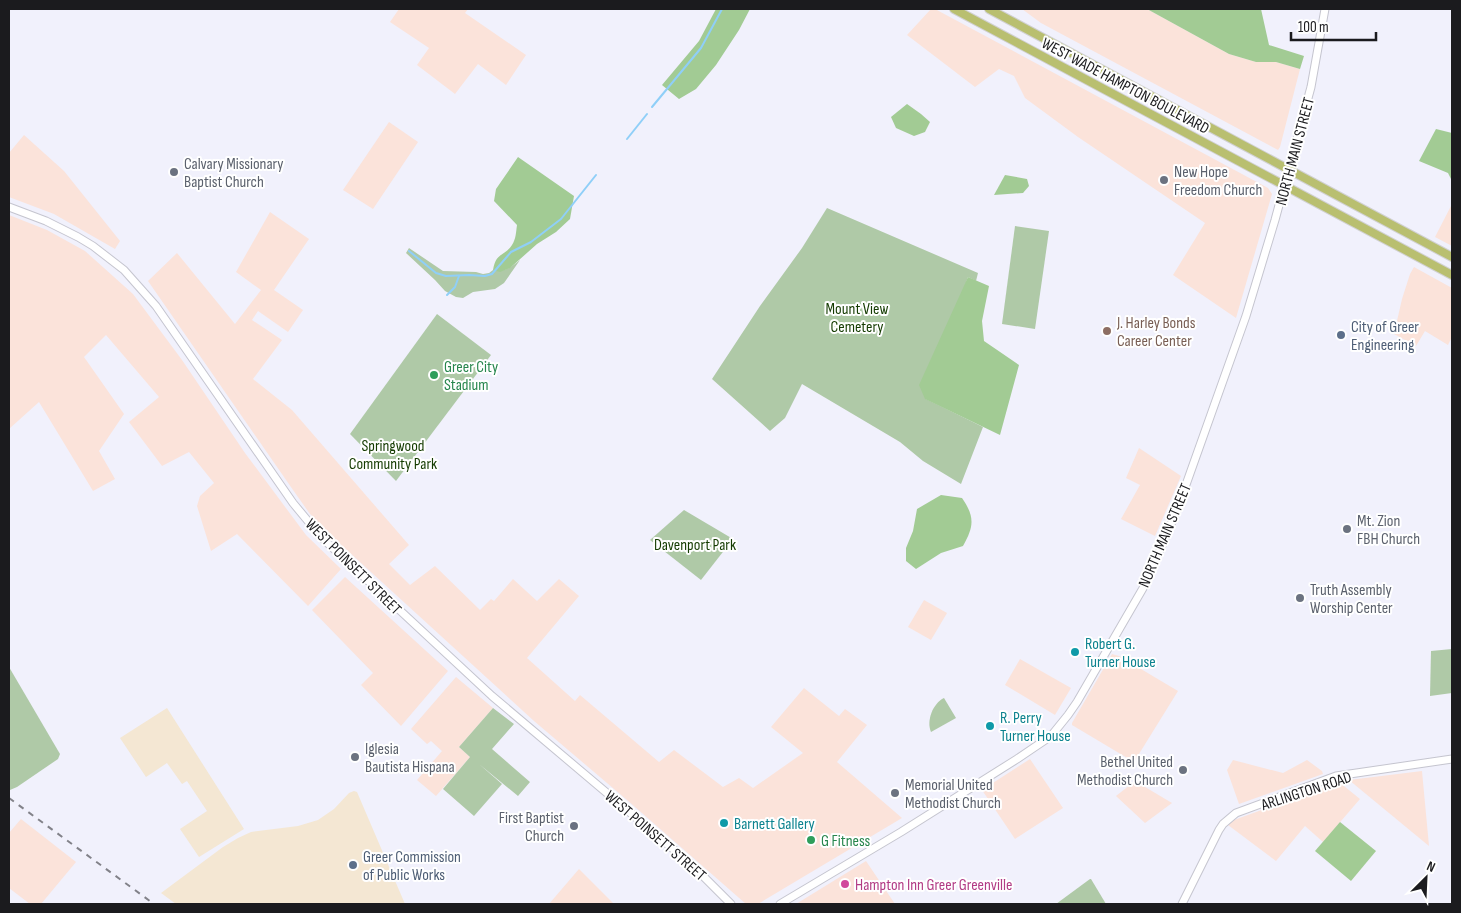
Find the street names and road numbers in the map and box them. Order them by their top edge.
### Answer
street label: WEST WADE HAMPTON BOULEVARD [1038,34,1212,139]
street label: NORTH MAIN STREET [1272,95,1319,207]
street label: NORTH MAIN STREET [1135,480,1196,590]
street label: WEST POINSETT STREET [301,515,405,619]
street label: ARLINGTON ROAD [1258,768,1354,815]
street label: WEST POINSETT STREET [600,787,710,886]

